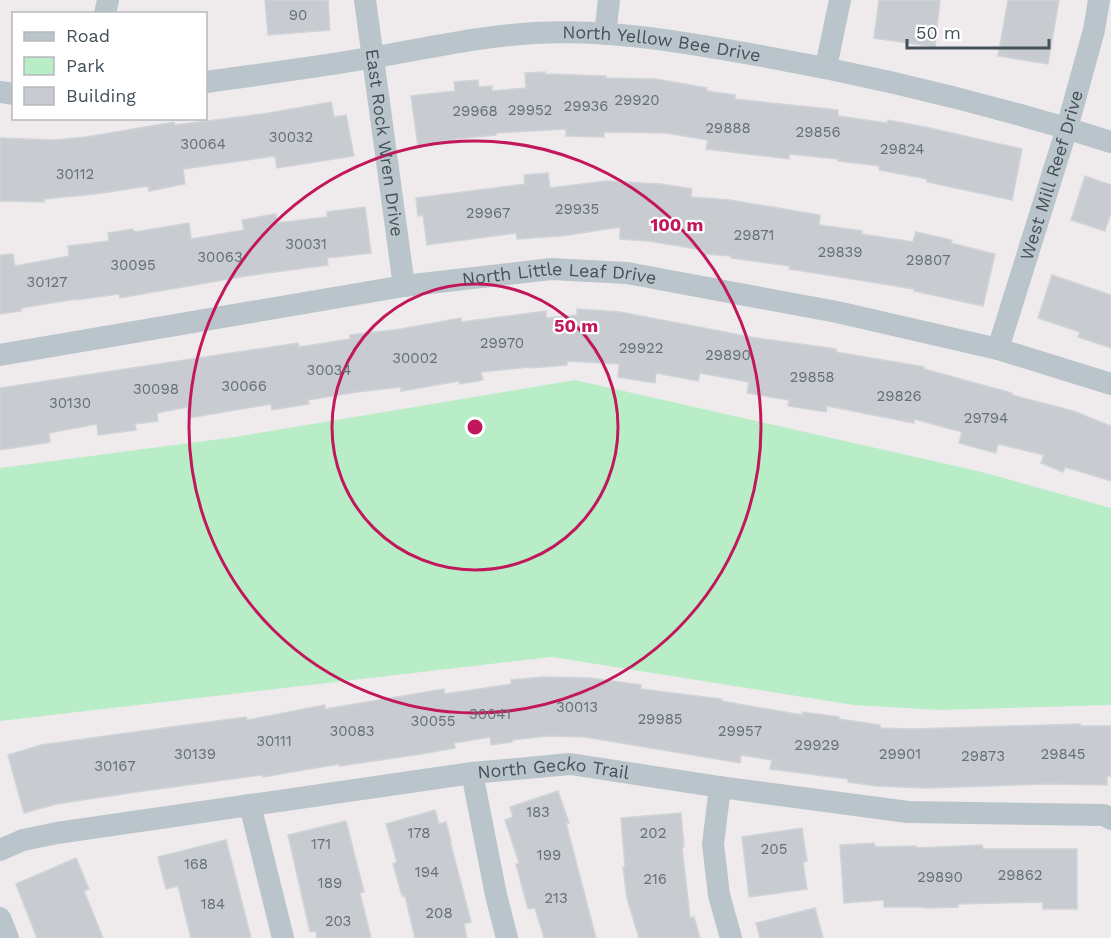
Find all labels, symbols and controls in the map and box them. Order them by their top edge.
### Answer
house number: 90 [289,6,307,24]
legend [12,12,207,120]
scale bar [907,12,1050,50]
street label: North Yellow Bee Drive [562,21,763,66]
text: 50 m [916,22,961,43]
text: Road [66,25,110,46]
street label: East Rock Wren Drive [362,47,408,238]
text: Park [66,55,105,76]
text: Building [66,85,136,106]
street label: West Mill Reef Drive [1015,88,1087,263]
house number: 29920 [614,91,660,109]
house number: 29936 [564,97,608,115]
house number: 29952 [508,101,552,119]
house number: 29968 [452,102,498,120]
house number: 29888 [705,119,751,137]
house number: 29856 [795,123,841,141]
house number: 30032 [269,128,313,146]
house number: 30064 [180,135,226,153]
house number: 29824 [880,140,924,158]
house number: 30112 [56,165,94,183]
house number: 29935 [555,200,599,218]
house number: 29967 [466,204,510,222]
text: 100 m [650,214,704,235]
house number: 29871 [734,226,774,244]
house number: 30031 [285,235,327,253]
house number: 29839 [818,243,862,261]
house number: 30063 [197,248,243,266]
house number: 29807 [906,251,950,269]
house number: 30095 [110,256,156,274]
street label: North Little Leaf Drive [461,258,658,289]
house number: 30127 [27,273,67,291]
text: 50 m [554,315,598,336]
house number: 29970 [480,334,524,352]
house number: 29922 [619,339,663,357]
house number: 29890 [705,346,751,364]
house number: 30002 [392,349,438,367]
house number: 30034 [306,361,352,379]
house number: 29858 [789,368,835,386]
house number: 30066 [221,377,267,395]
house number: 30098 [133,380,179,398]
house number: 29826 [876,387,922,405]
house number: 30130 [49,394,91,412]
house number: 29794 [964,409,1008,427]
centre of rings [465,417,485,437]
house number: 30013 [556,698,598,716]
house number: 30041 [469,705,511,723]
house number: 29985 [637,710,683,728]
house number: 30055 [411,712,455,730]
house number: 30083 [329,722,375,740]
house number: 29957 [718,722,762,740]
house number: 30111 [256,732,292,750]
house number: 29929 [794,736,840,754]
house number: 30139 [174,745,216,763]
house number: 29901 [879,745,921,763]
house number: 29845 [1040,745,1086,763]
house number: 29873 [961,747,1005,765]
street label: North Gecko Trail [477,753,631,783]
house number: 30167 [94,757,136,775]
house number: 183 [526,803,550,821]
house number: 178 [407,824,431,842]
house number: 202 [640,824,666,842]
house number: 171 [311,835,331,853]
house number: 205 [761,840,787,858]
house number: 199 [537,846,561,864]
house number: 168 [184,855,208,873]
house number: 194 [415,863,439,881]
house number: 29862 [997,866,1043,884]
house number: 29890 [917,868,963,886]
house number: 216 [643,870,667,888]
house number: 189 [318,874,342,892]
house number: 213 [544,889,568,907]
house number: 184 [201,895,225,913]
house number: 208 [425,904,453,922]
house number: 203 [325,912,351,930]

